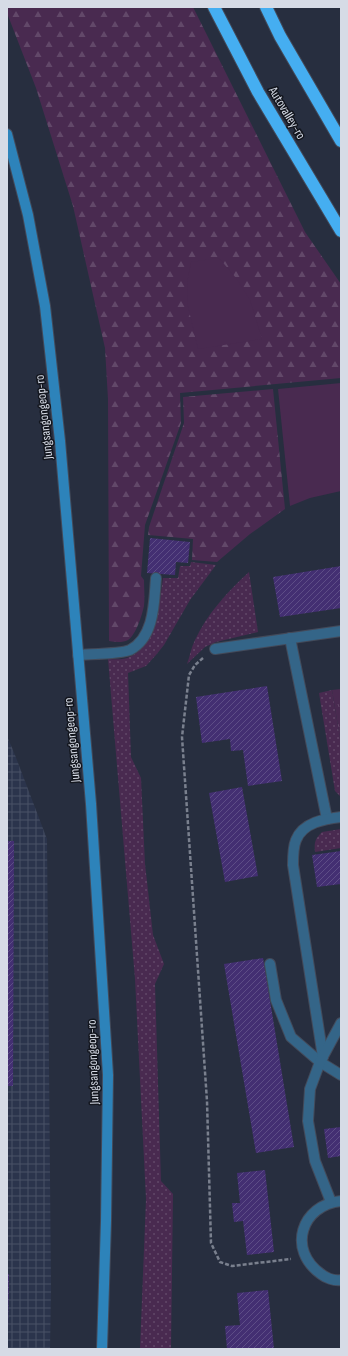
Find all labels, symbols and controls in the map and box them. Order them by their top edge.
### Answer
street label: Autovalley-ro [265,83,309,142]
street label: Jungsangongeop-ro [32,374,57,461]
street label: Jungsangongeop-ro [60,697,84,784]
street label: Jungsangongeop-ro [84,1019,103,1106]

